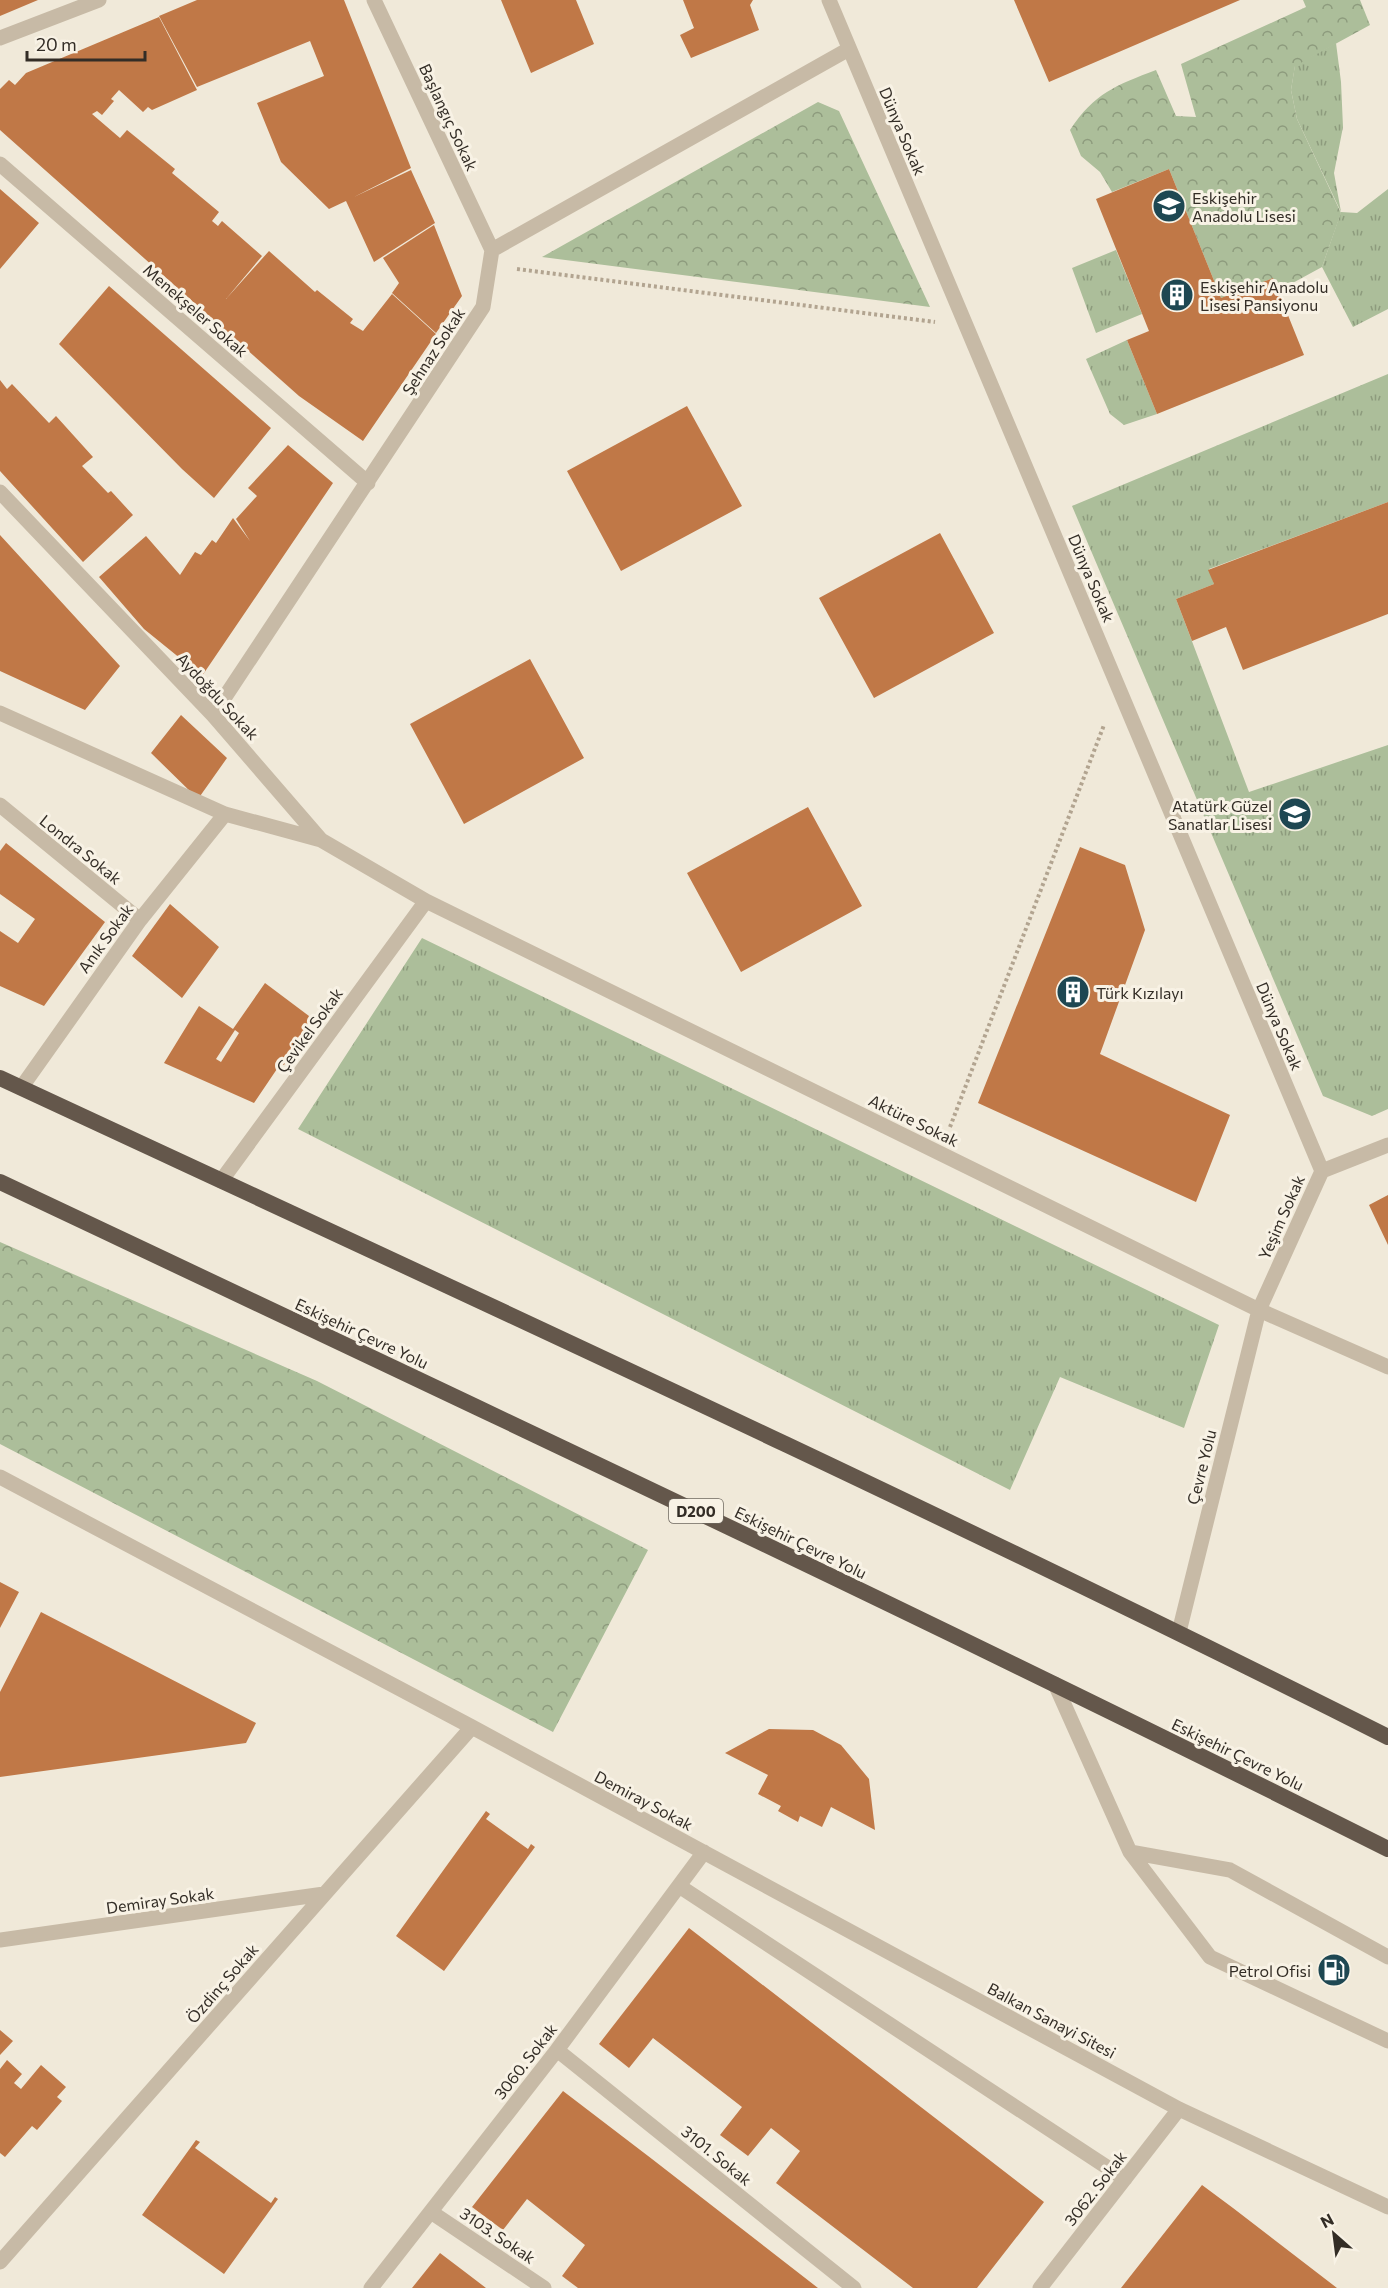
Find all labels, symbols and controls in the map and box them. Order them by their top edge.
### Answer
scale bar [27,24,146,62]
text: 20 m [36,33,77,55]
street label: Başlangıç Sokak [416,60,482,174]
street label: Dünya Sokak [876,84,930,178]
school or university icon: Eskişehir Anadolu Lisesi [1151,188,1187,224]
place label: Eskişehir Anadolu Lisesi [1192,188,1296,225]
street label: Menekşeler Sokak [140,259,252,361]
building icon: Eskişehir Anadolu Lisesi Pansiyonu [1159,277,1195,313]
place label: Eskişehir Anadolu Lisesi Pansiyonu [1200,277,1328,314]
street label: Şehnaz Sokak [398,304,468,398]
street label: Dünya Sokak [1065,531,1119,625]
street label: Aydoğdu Sokak [173,649,263,744]
place label: Atatürk Güzel Sanatlar Lisesi [1168,796,1272,833]
school or university icon: Atatürk Güzel Sanatlar Lisesi [1277,796,1313,832]
street label: Londra Sokak [36,810,126,888]
street label: Anık Sokak [74,900,137,976]
building icon: Türk Kızılayı [1055,974,1091,1010]
street label: Dünya Sokak [1253,979,1307,1073]
place label: Türk Kızılayı [1096,983,1184,1002]
street label: Çevikel Sokak [272,984,346,1076]
street label: Aktüre Sokak [866,1090,962,1150]
street label: Yeşim Sokak [1254,1172,1308,1262]
street label: Eskişehir Çevre Yolu [292,1294,432,1372]
street label: Çevre Yolu [1183,1428,1219,1506]
road number: D200 [669,1499,723,1523]
street label: Eskişehir Çevre Yolu [732,1502,870,1582]
street label: Eskişehir Çevre Yolu [1169,1714,1307,1794]
street label: Demiray Sokak [592,1766,697,1834]
street label: Demiray Sokak [105,1883,215,1917]
street label: Özdinç Sokak [182,1939,262,2027]
fuel station icon: Petrol Ofisi [1316,1952,1352,1988]
place label: Petrol Ofisi [1229,1961,1311,1980]
street label: Balkan Sanayi Sitesi [985,1978,1119,2062]
street label: 3060. Sokak [490,2019,561,2103]
street label: 3101. Sokak [678,2121,756,2189]
street label: 3062. Sokak [1060,2147,1130,2229]
street label: 3103. Sokak [457,2203,540,2267]
north arrow [1304,2204,1364,2264]
text: N [1317,2209,1336,2232]

